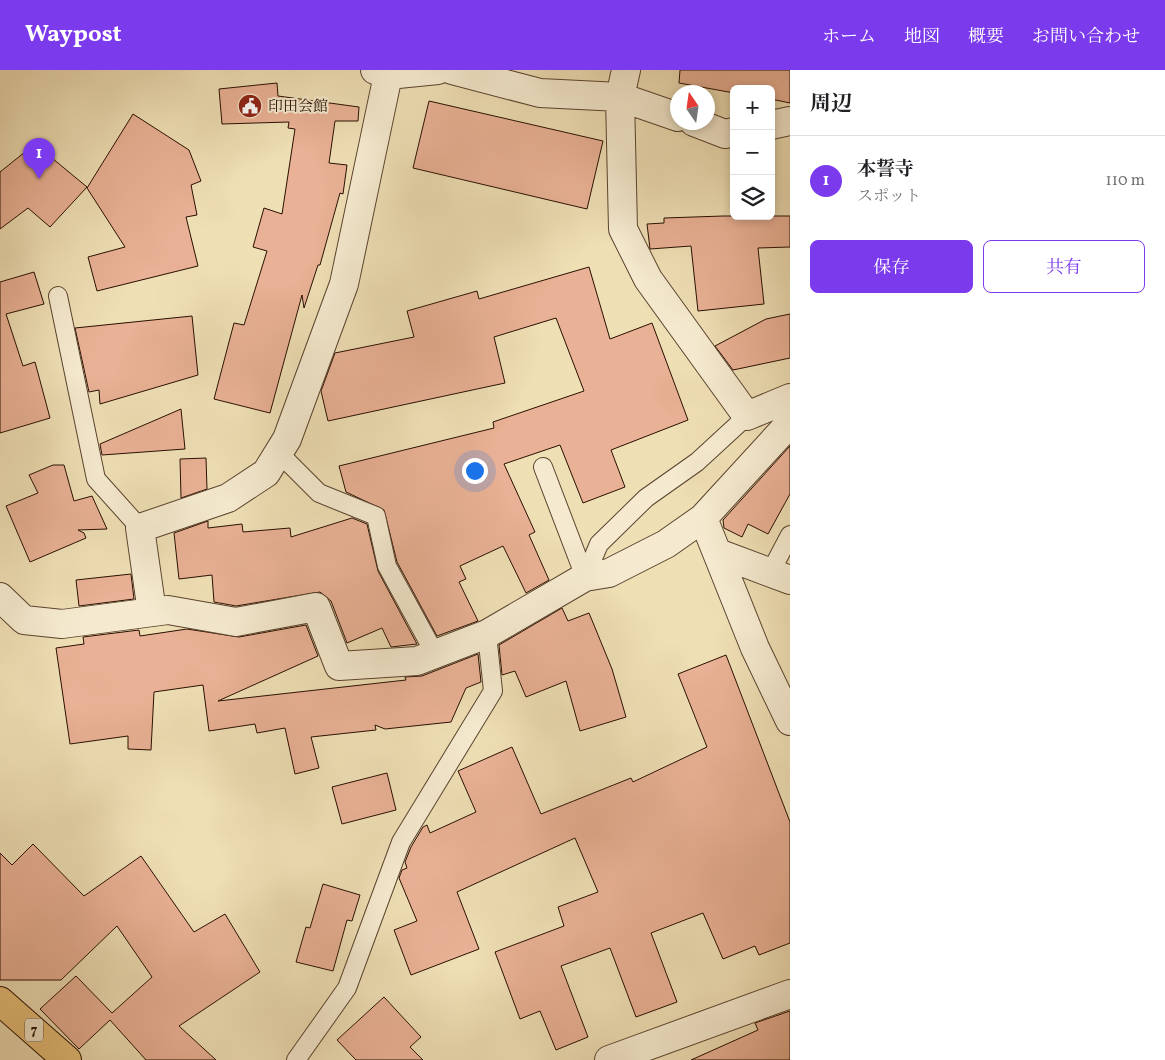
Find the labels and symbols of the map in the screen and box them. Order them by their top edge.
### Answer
north arrow [670,85,715,130]
public building icon: 印田会館 [237,93,263,119]
place label: 印田会館 [268,97,328,118]
pin: 1 [23,138,55,179]
your location [462,458,488,484]
road number: 7 [25,1018,43,1042]

